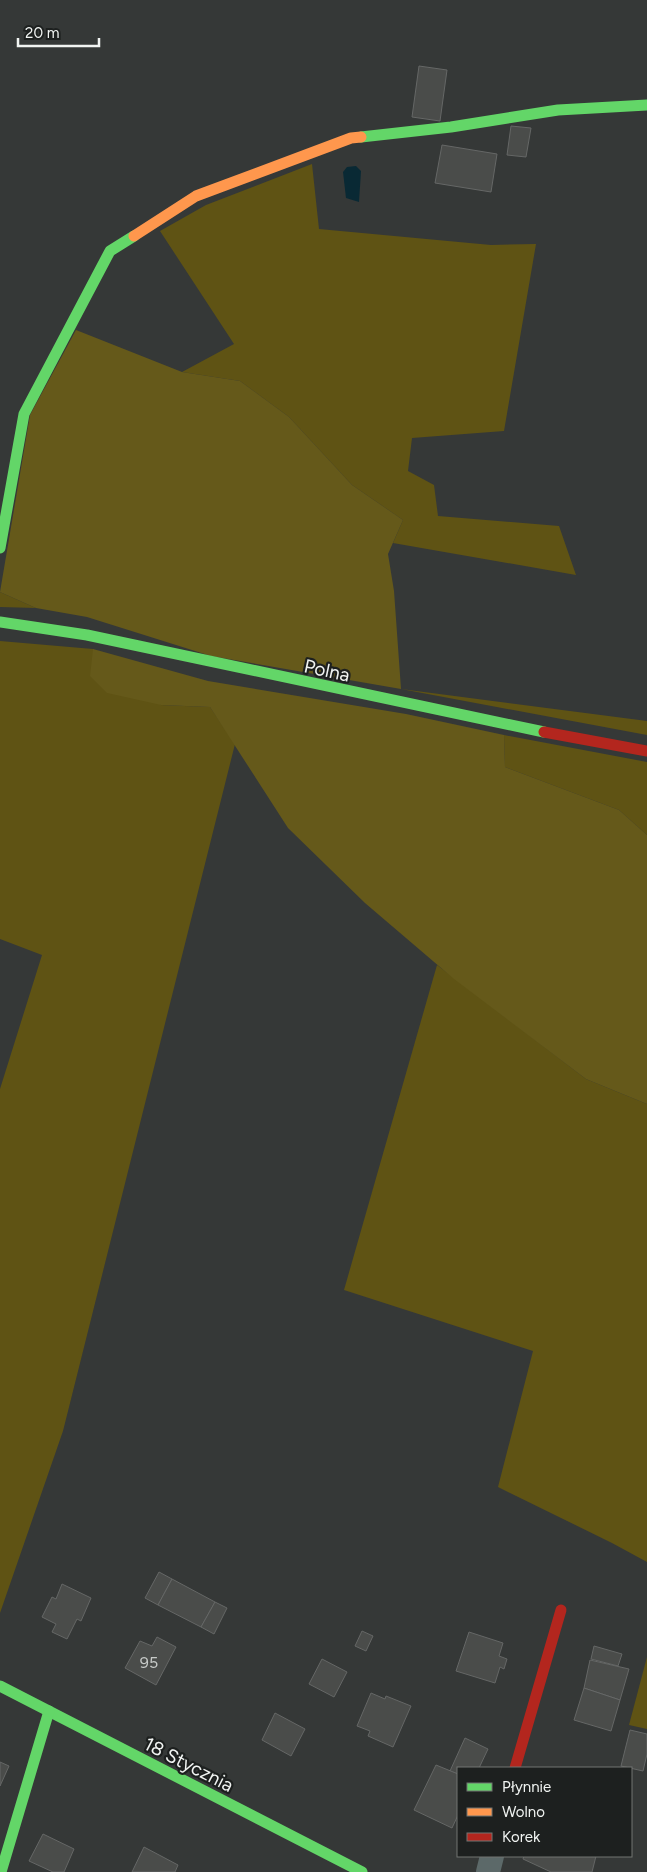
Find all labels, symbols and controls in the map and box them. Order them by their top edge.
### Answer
scale bar [18,15,99,47]
text: 20 m [25,24,59,42]
street label: Polna [302,654,352,687]
house number: 95 [140,1653,158,1672]
street label: 18 Stycznia [140,1732,237,1797]
legend [457,1767,632,1857]
text: Płynnie [502,1778,551,1796]
text: Wolno [502,1803,545,1821]
text: Korek [502,1828,541,1846]

